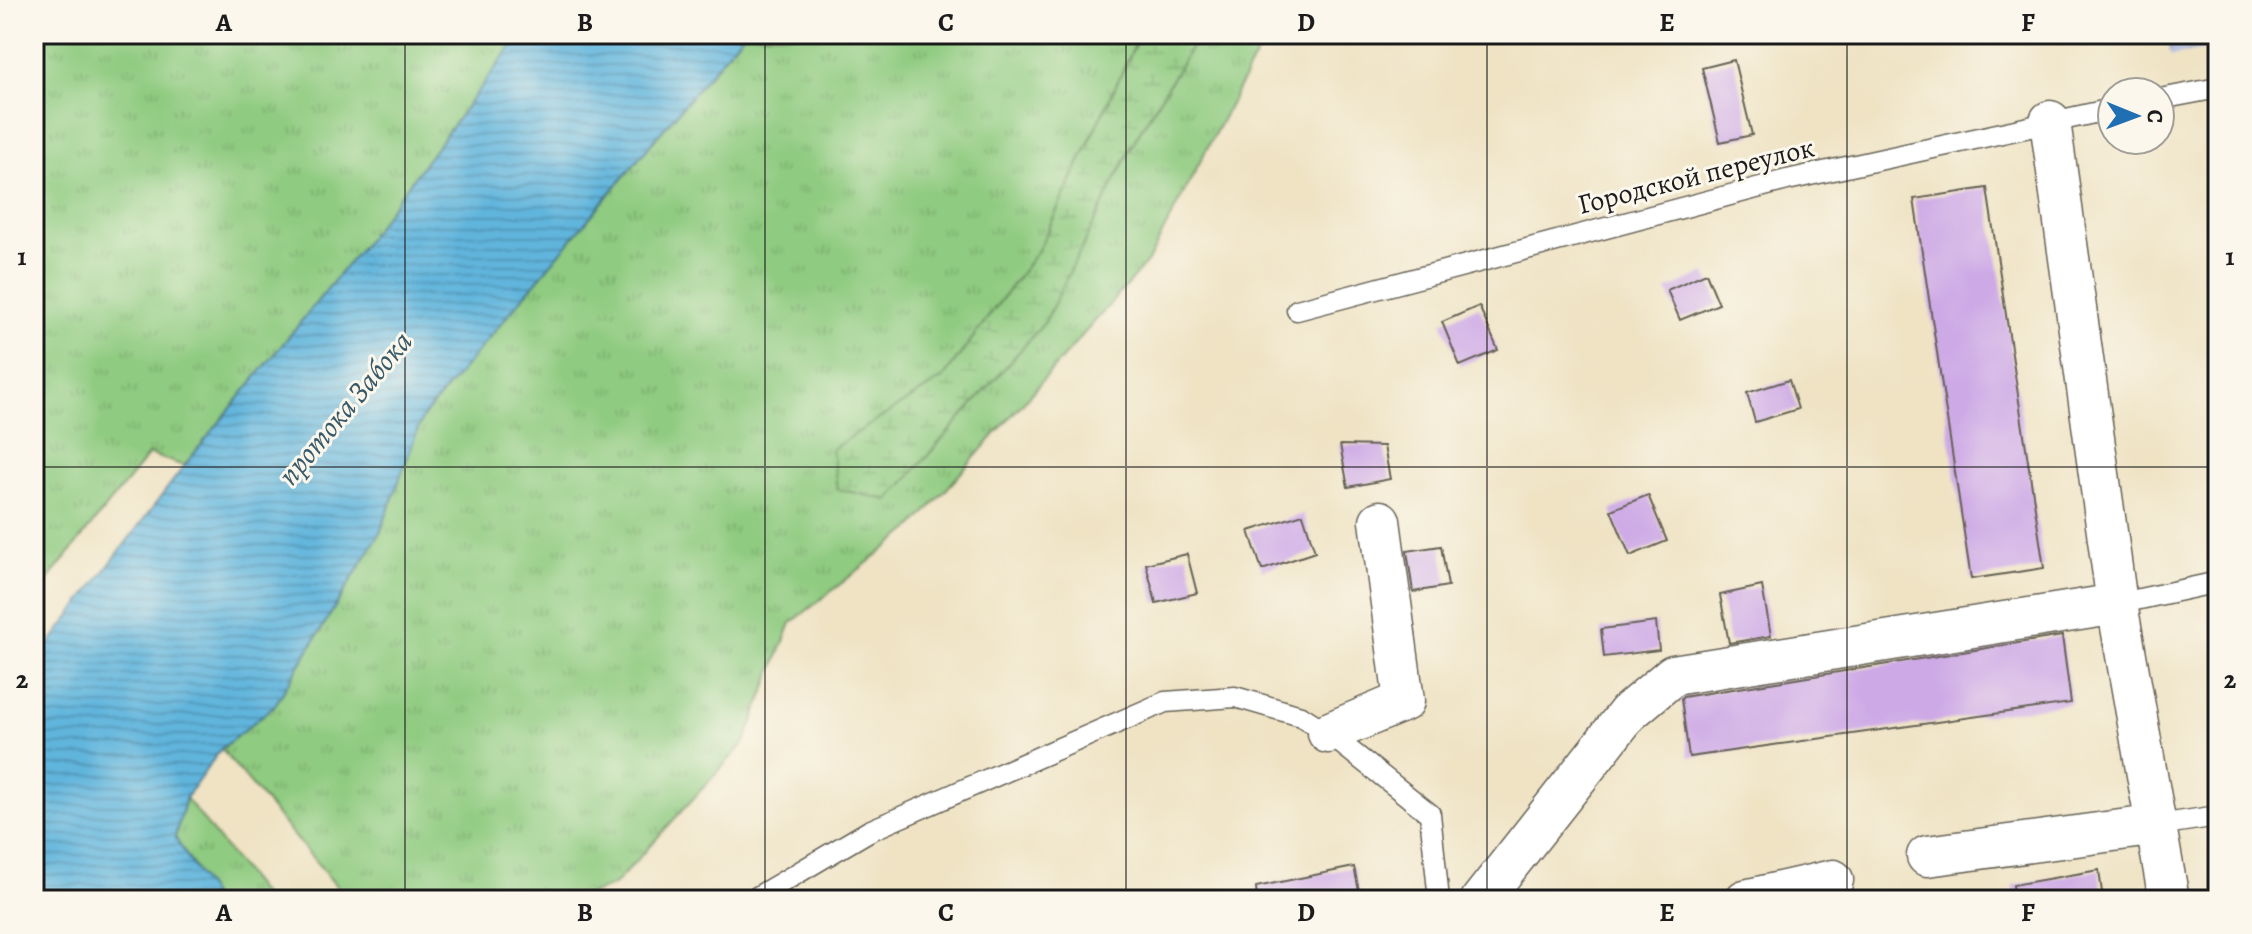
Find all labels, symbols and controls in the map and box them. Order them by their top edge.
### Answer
text: A [215,5,233,40]
text: B [577,5,593,40]
text: C [938,5,954,40]
text: D [1297,5,1315,40]
text: E [1659,5,1675,40]
text: F [2021,5,2035,40]
north arrow [2096,76,2176,156]
text: С [2140,109,2170,123]
street label: Городской переулок [1574,128,1818,224]
text: 1 [17,239,27,274]
text: 1 [2225,239,2235,274]
water label: протока Забока [269,322,421,494]
text: 2 [16,662,29,697]
text: 2 [2224,662,2237,697]
text: A [215,895,233,930]
text: B [577,895,593,930]
text: C [938,895,954,930]
text: D [1297,895,1315,930]
text: E [1659,895,1675,930]
text: F [2021,895,2035,930]

